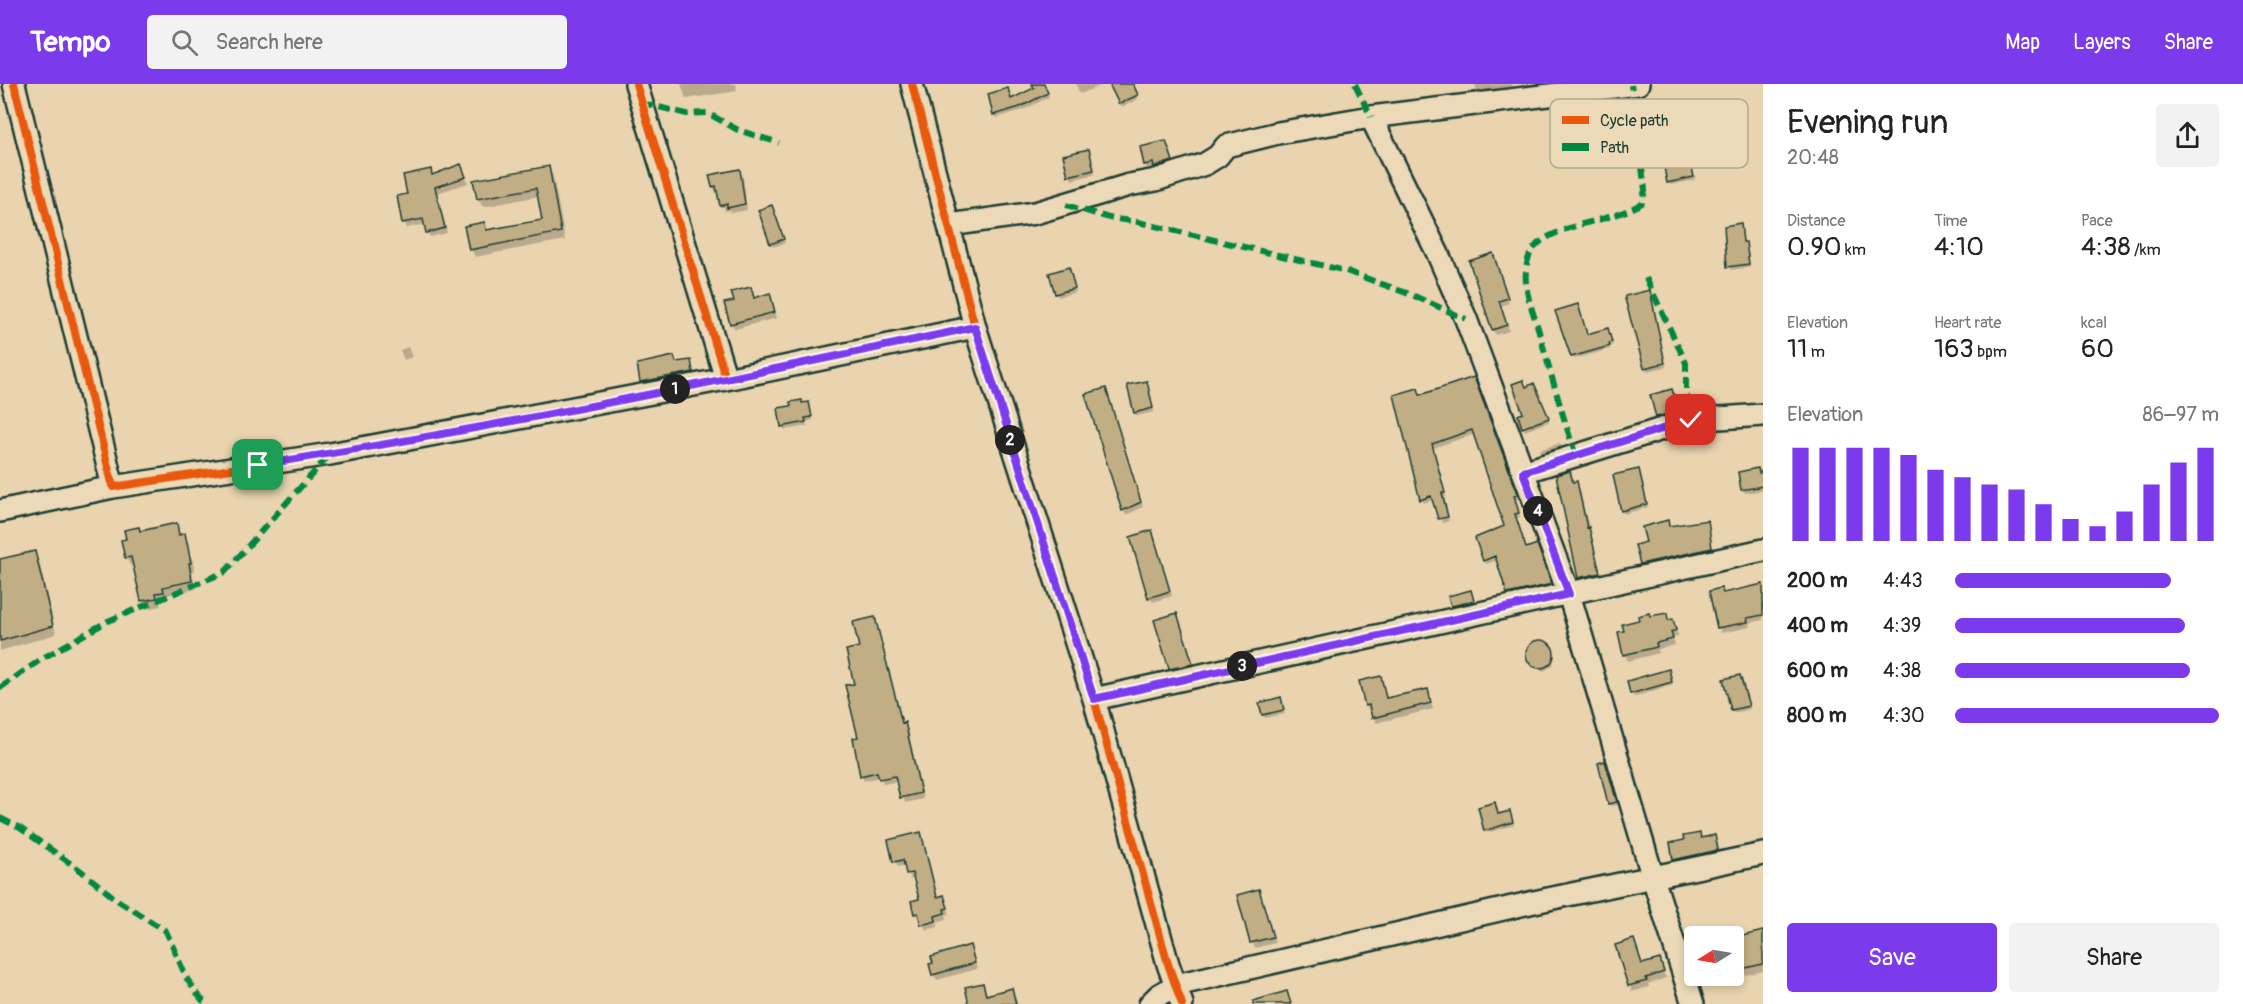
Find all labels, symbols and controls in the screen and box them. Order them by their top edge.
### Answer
search box [147,15,567,69]
text: Tempo [30,25,111,60]
icon: search [168,26,201,59]
text: Search here [216,28,323,56]
text: Map [2005,29,2040,56]
text: Layers [2073,29,2131,56]
text: Share [2164,29,2213,56]
legend [1550,99,1748,168]
text: Evening run [1787,102,1948,143]
button: share [2156,104,2219,167]
text: Cycle path [1600,111,1668,131]
text: Path [1600,138,1629,158]
text: 20:48 [1787,145,1839,170]
text: Distance [1787,211,1846,231]
text: Time [1934,211,1967,231]
text: Pace [2081,211,2113,231]
text: 0.90 [1787,231,1842,263]
text: 4:10 [1934,231,1984,263]
text: 4:38 [2081,231,2131,263]
text: km [1842,240,1866,260]
text: /km [2131,240,2161,260]
text: Elevation [1787,313,1848,333]
text: Heart rate [1934,313,2001,333]
text: kcal [2081,313,2107,333]
text: 11 [1787,333,1807,365]
text: 163 [1934,333,1974,365]
text: 60 [2081,333,2114,365]
text: m [1807,342,1825,362]
text: bpm [1974,342,2007,362]
pin: 1 [660,374,690,404]
text: 1 [672,379,678,399]
pin [1665,394,1716,445]
text: Elevation [1787,402,1863,427]
text: 86–97 m [2143,402,2219,427]
icon: check [1674,403,1707,436]
pin: 2 [995,425,1025,455]
text: 2 [1006,430,1014,450]
pin [232,439,283,490]
icon: arrive [241,448,274,481]
pin: 4 [1523,496,1553,526]
text: 4 [1533,501,1543,521]
text: 200 m [1787,568,1848,593]
text: 4:43 [1883,568,1923,593]
text: 400 m [1787,613,1848,638]
text: 4:39 [1883,613,1921,638]
pin: 3 [1227,651,1257,681]
text: 3 [1238,656,1246,676]
text: 600 m [1787,658,1848,683]
text: 4:38 [1883,658,1921,683]
text: 800 m [1787,703,1847,728]
text: 4:30 [1883,703,1925,728]
button: Save [1787,923,1997,992]
button: Share [2009,923,2219,992]
north arrow [1684,926,1744,986]
map controls [1684,926,1744,986]

